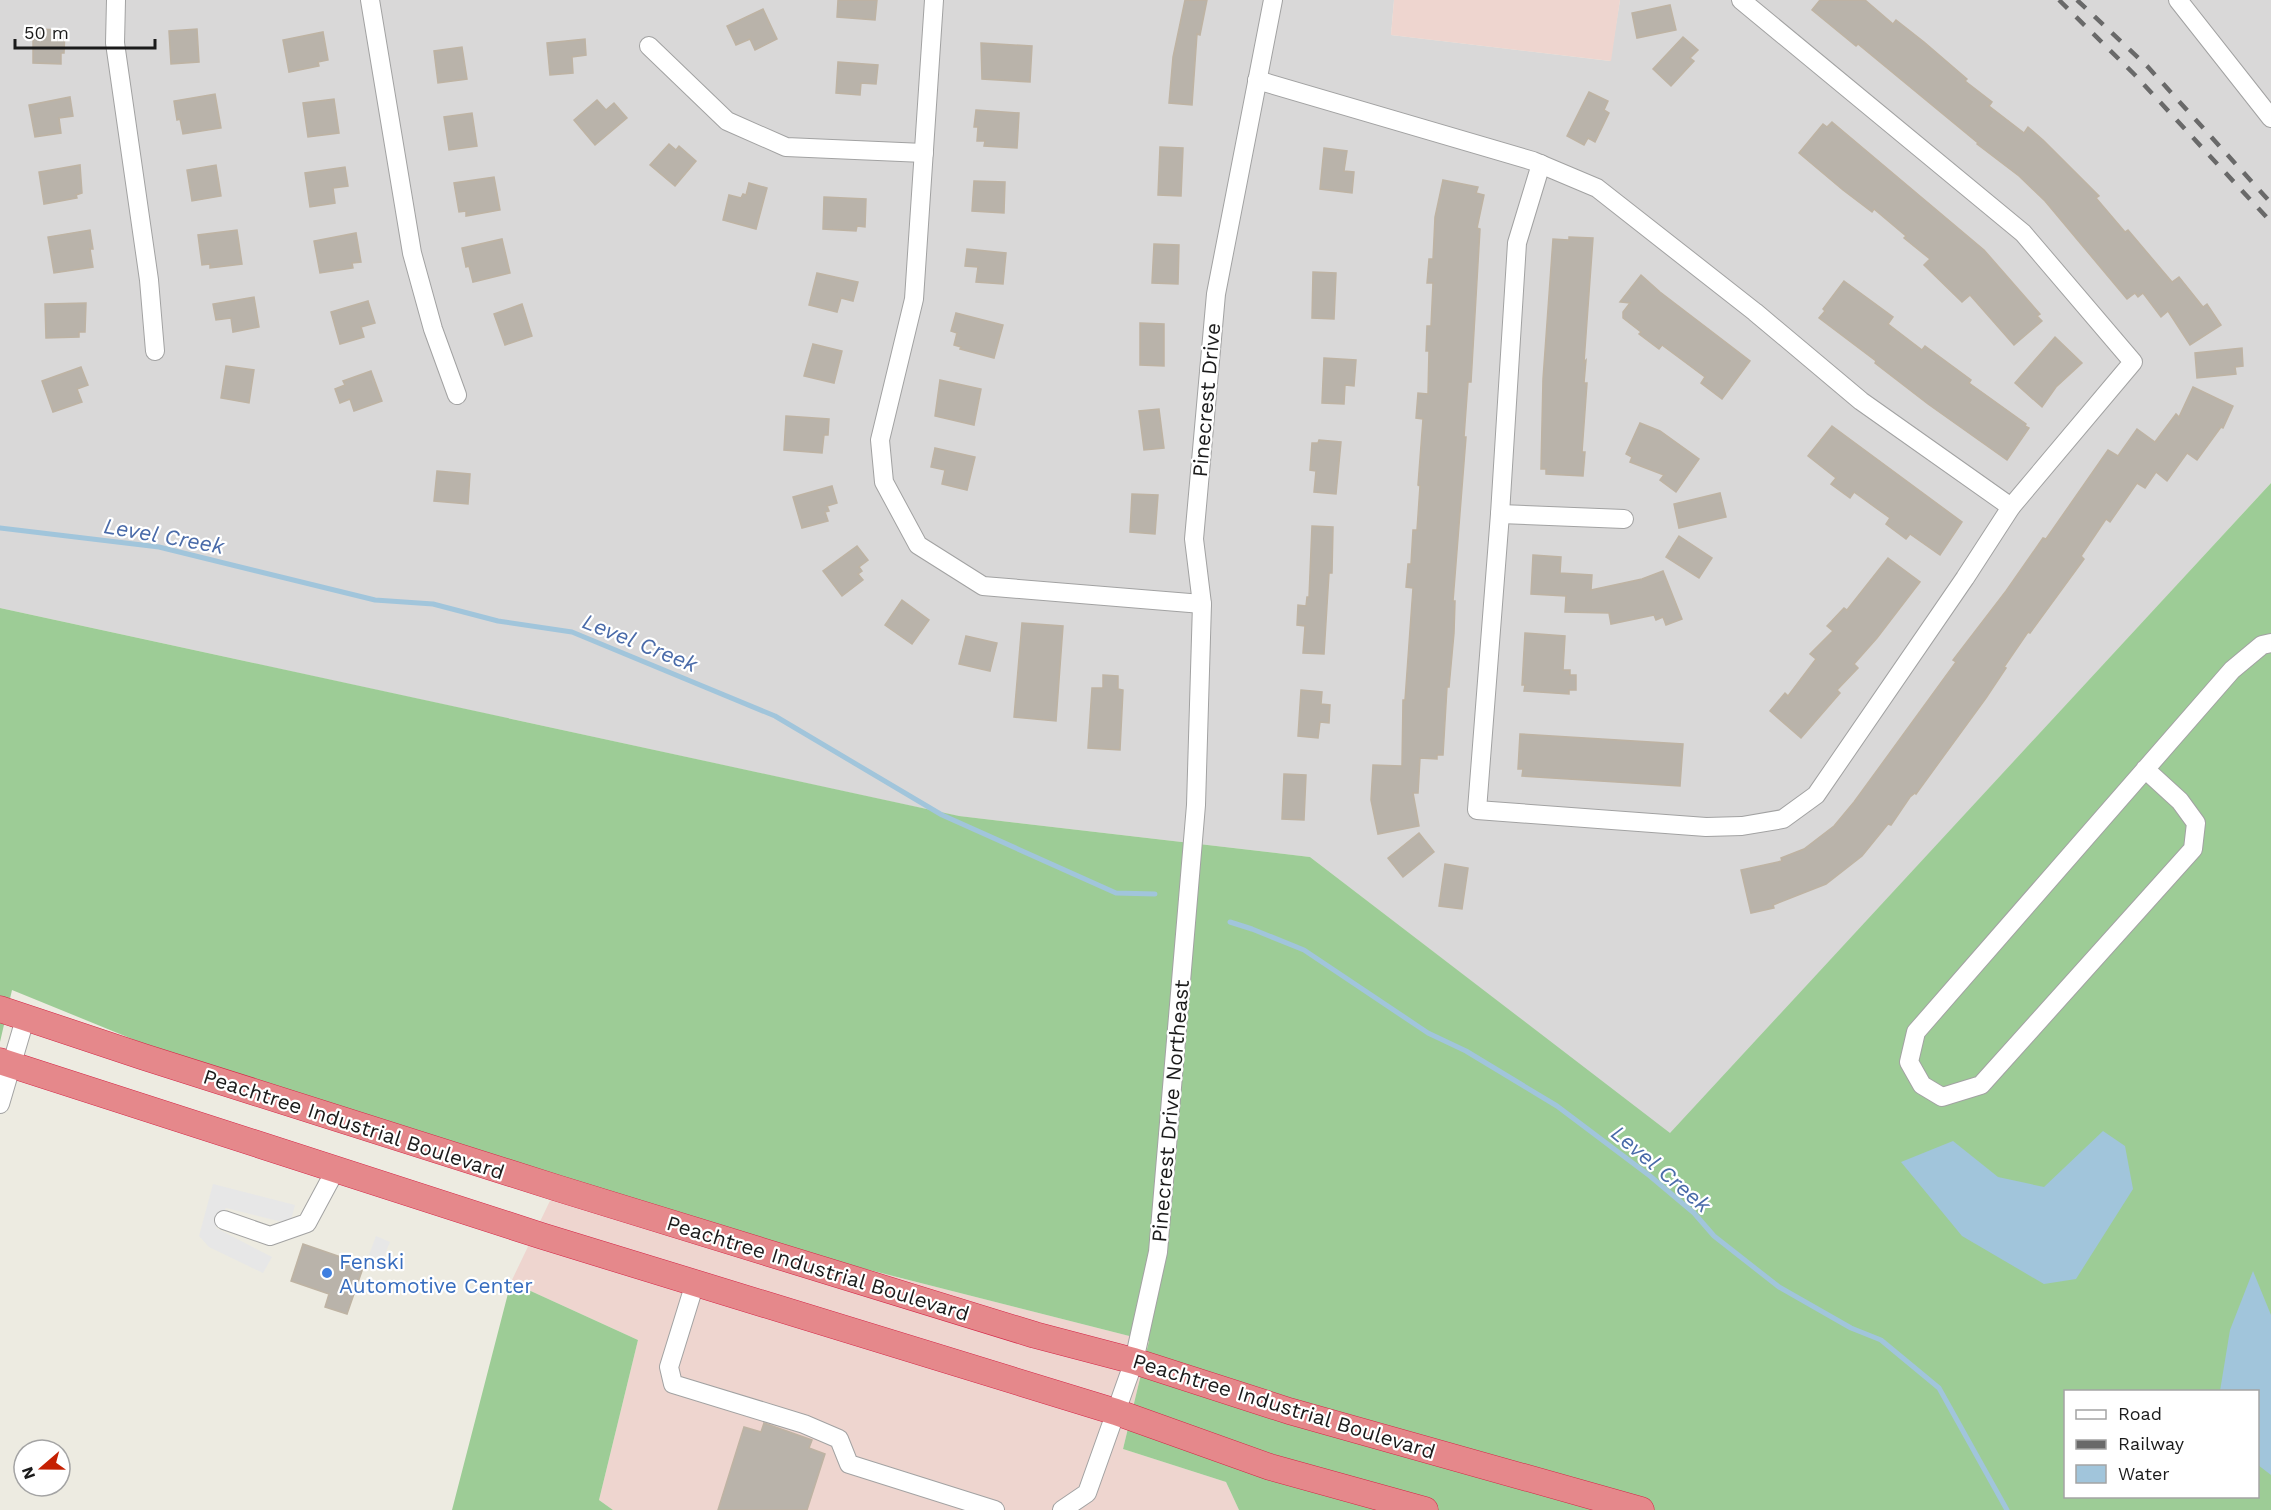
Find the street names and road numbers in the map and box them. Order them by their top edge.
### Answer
street label: Pinecrest Drive [1187,322,1225,478]
street label: Pinecrest Drive Northeast [1146,978,1194,1243]
street label: Peachtree Industrial Boulevard [200,1063,508,1185]
street label: Peachtree Industrial Boulevard [664,1210,972,1326]
street label: Peachtree Industrial Boulevard [1130,1348,1438,1464]

